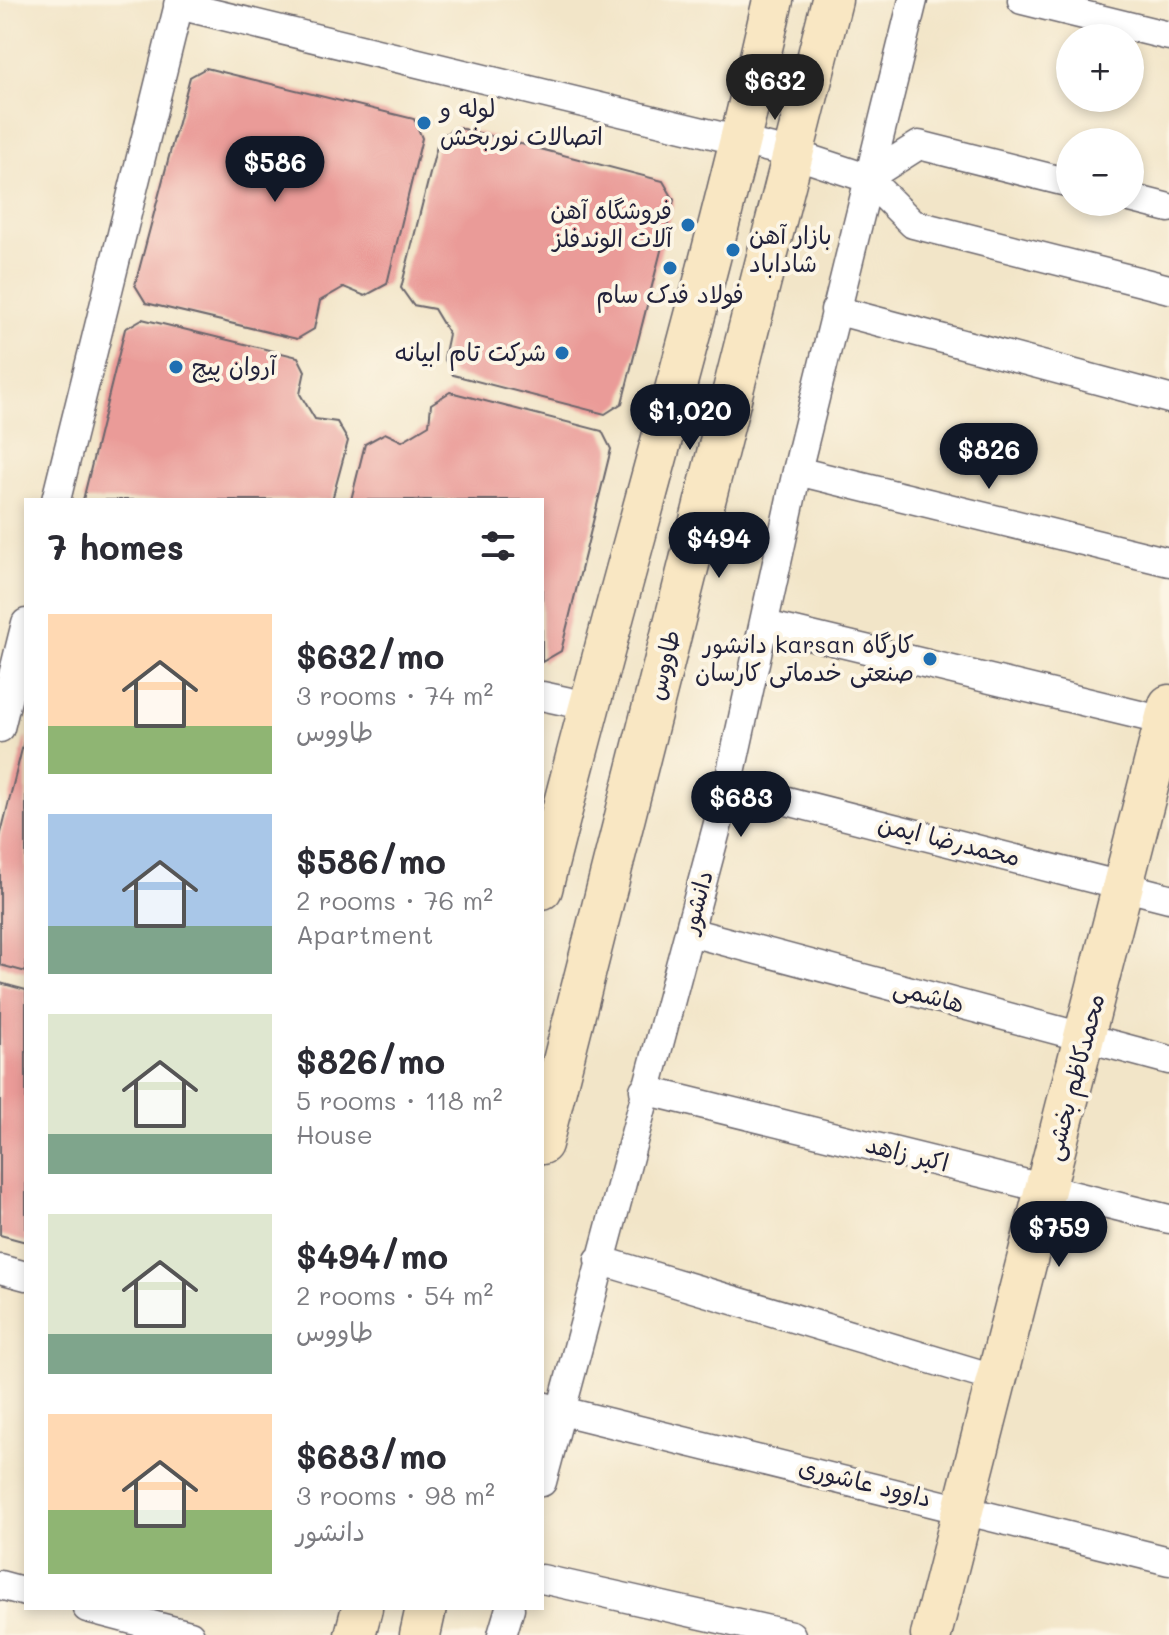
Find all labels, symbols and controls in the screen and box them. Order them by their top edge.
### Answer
map controls [1056,24,1144,216]
button: + [1056,24,1144,112]
pin: $632 [728,54,822,122]
text: $632 [744,63,806,97]
place label: لوله و اتصالات نوربخش [438,92,603,152]
marker: لوله و اتصالات نوربخش [415,114,433,132]
button: − [1056,128,1144,216]
pin: $586 [228,136,322,204]
text: $586 [243,145,307,179]
place label: فروشگاه آهن آلات الوندفلز [550,194,673,254]
marker: فروشگاه آهن آلات الوندفلز [679,216,697,234]
place label: بازار آهن شاداباد [749,219,832,278]
marker: بازار آهن شاداباد [724,241,742,259]
marker: فولاد فدک سام [661,259,679,277]
place label: فولاد فدک سام [596,278,744,313]
place label: شرکت تام ابیانه [394,336,546,371]
marker: شرکت تام ابیانه [553,344,571,362]
place label: آروان پیچ [192,350,277,383]
marker: آروان پیچ [167,358,185,376]
pin: $1,020 [625,384,755,452]
text: $1,020 [648,393,732,427]
pin: $826 [942,423,1036,491]
text: $826 [958,432,1020,466]
pin: $494 [672,512,766,580]
text: $494 [687,521,751,555]
text: 7 homes [48,524,184,569]
icon: filters [476,524,520,568]
street label: طاووس [639,626,686,703]
place label: دانشور karsan کارگاه صنعتی خدماتی کارسان [695,628,914,688]
text: $632/mo [296,633,444,678]
icon: home [112,646,208,742]
marker: دانشور karsan کارگاه صنعتی خدماتی کارسان [921,650,939,668]
text: 3 rooms · 74 m² [296,678,493,712]
text: طاووس [296,714,373,748]
pin: $683 [694,771,788,839]
text: $683 [709,780,773,814]
street label: محمدرضا ایمن [875,807,1024,872]
text: $586/mo [296,838,446,883]
icon: home [112,846,208,942]
street label: دانشور [672,867,721,939]
text: 2 rooms · 76 m² [296,883,493,917]
text: Apartment [296,917,433,951]
street label: هاشمی [890,970,968,1020]
street label: محمدکاظم بخشی [1036,990,1115,1165]
text: $826/mo [296,1038,445,1083]
icon: home [112,1046,208,1142]
text: 5 rooms · 118 m² [296,1083,503,1117]
text: House [296,1117,373,1151]
street label: اکبر زاهد [863,1127,952,1178]
pin: $759 [1012,1201,1106,1269]
text: $759 [1028,1210,1090,1244]
text: $494/mo [296,1233,448,1278]
icon: home [112,1246,208,1342]
text: 2 rooms · 54 m² [296,1278,493,1312]
text: طاووس [296,1314,373,1348]
text: $683/mo [296,1433,447,1478]
icon: home [112,1446,208,1542]
street label: داوود عاشوری [796,1450,935,1514]
text: 3 rooms · 98 m² [296,1478,495,1512]
text: دانشور [296,1514,365,1548]

